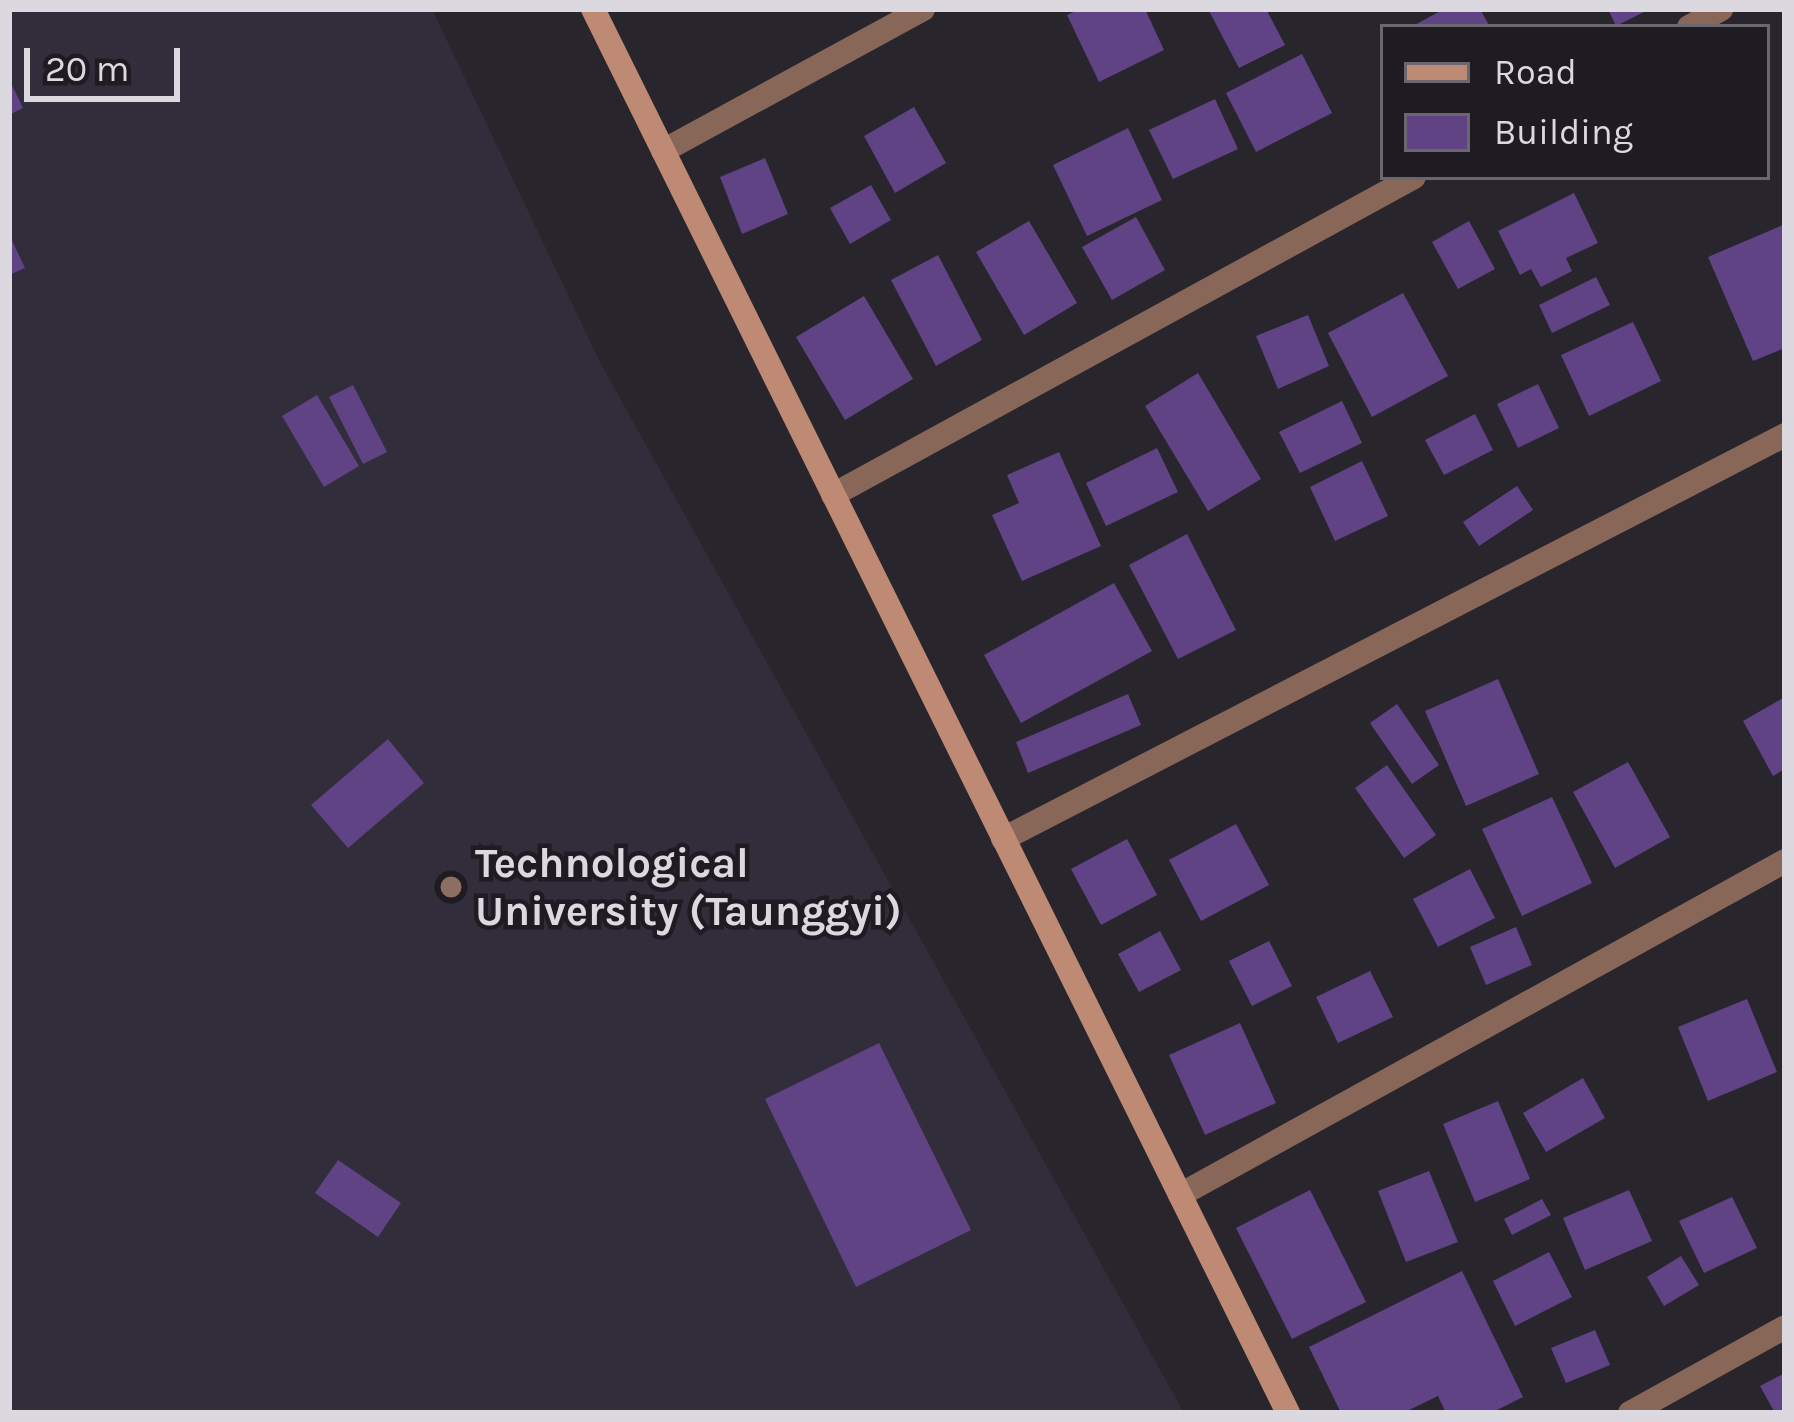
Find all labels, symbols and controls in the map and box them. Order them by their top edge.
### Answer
scale bar [30,24,186,98]
legend [1380,24,1770,180]
text: 20 m [45,48,129,90]
text: Road [1494,51,1577,93]
text: Building [1494,111,1633,153]
place label: Technological University (Taunggyi) [475,838,902,936]
marker: Technological University (Taunggyi) [438,874,464,900]

